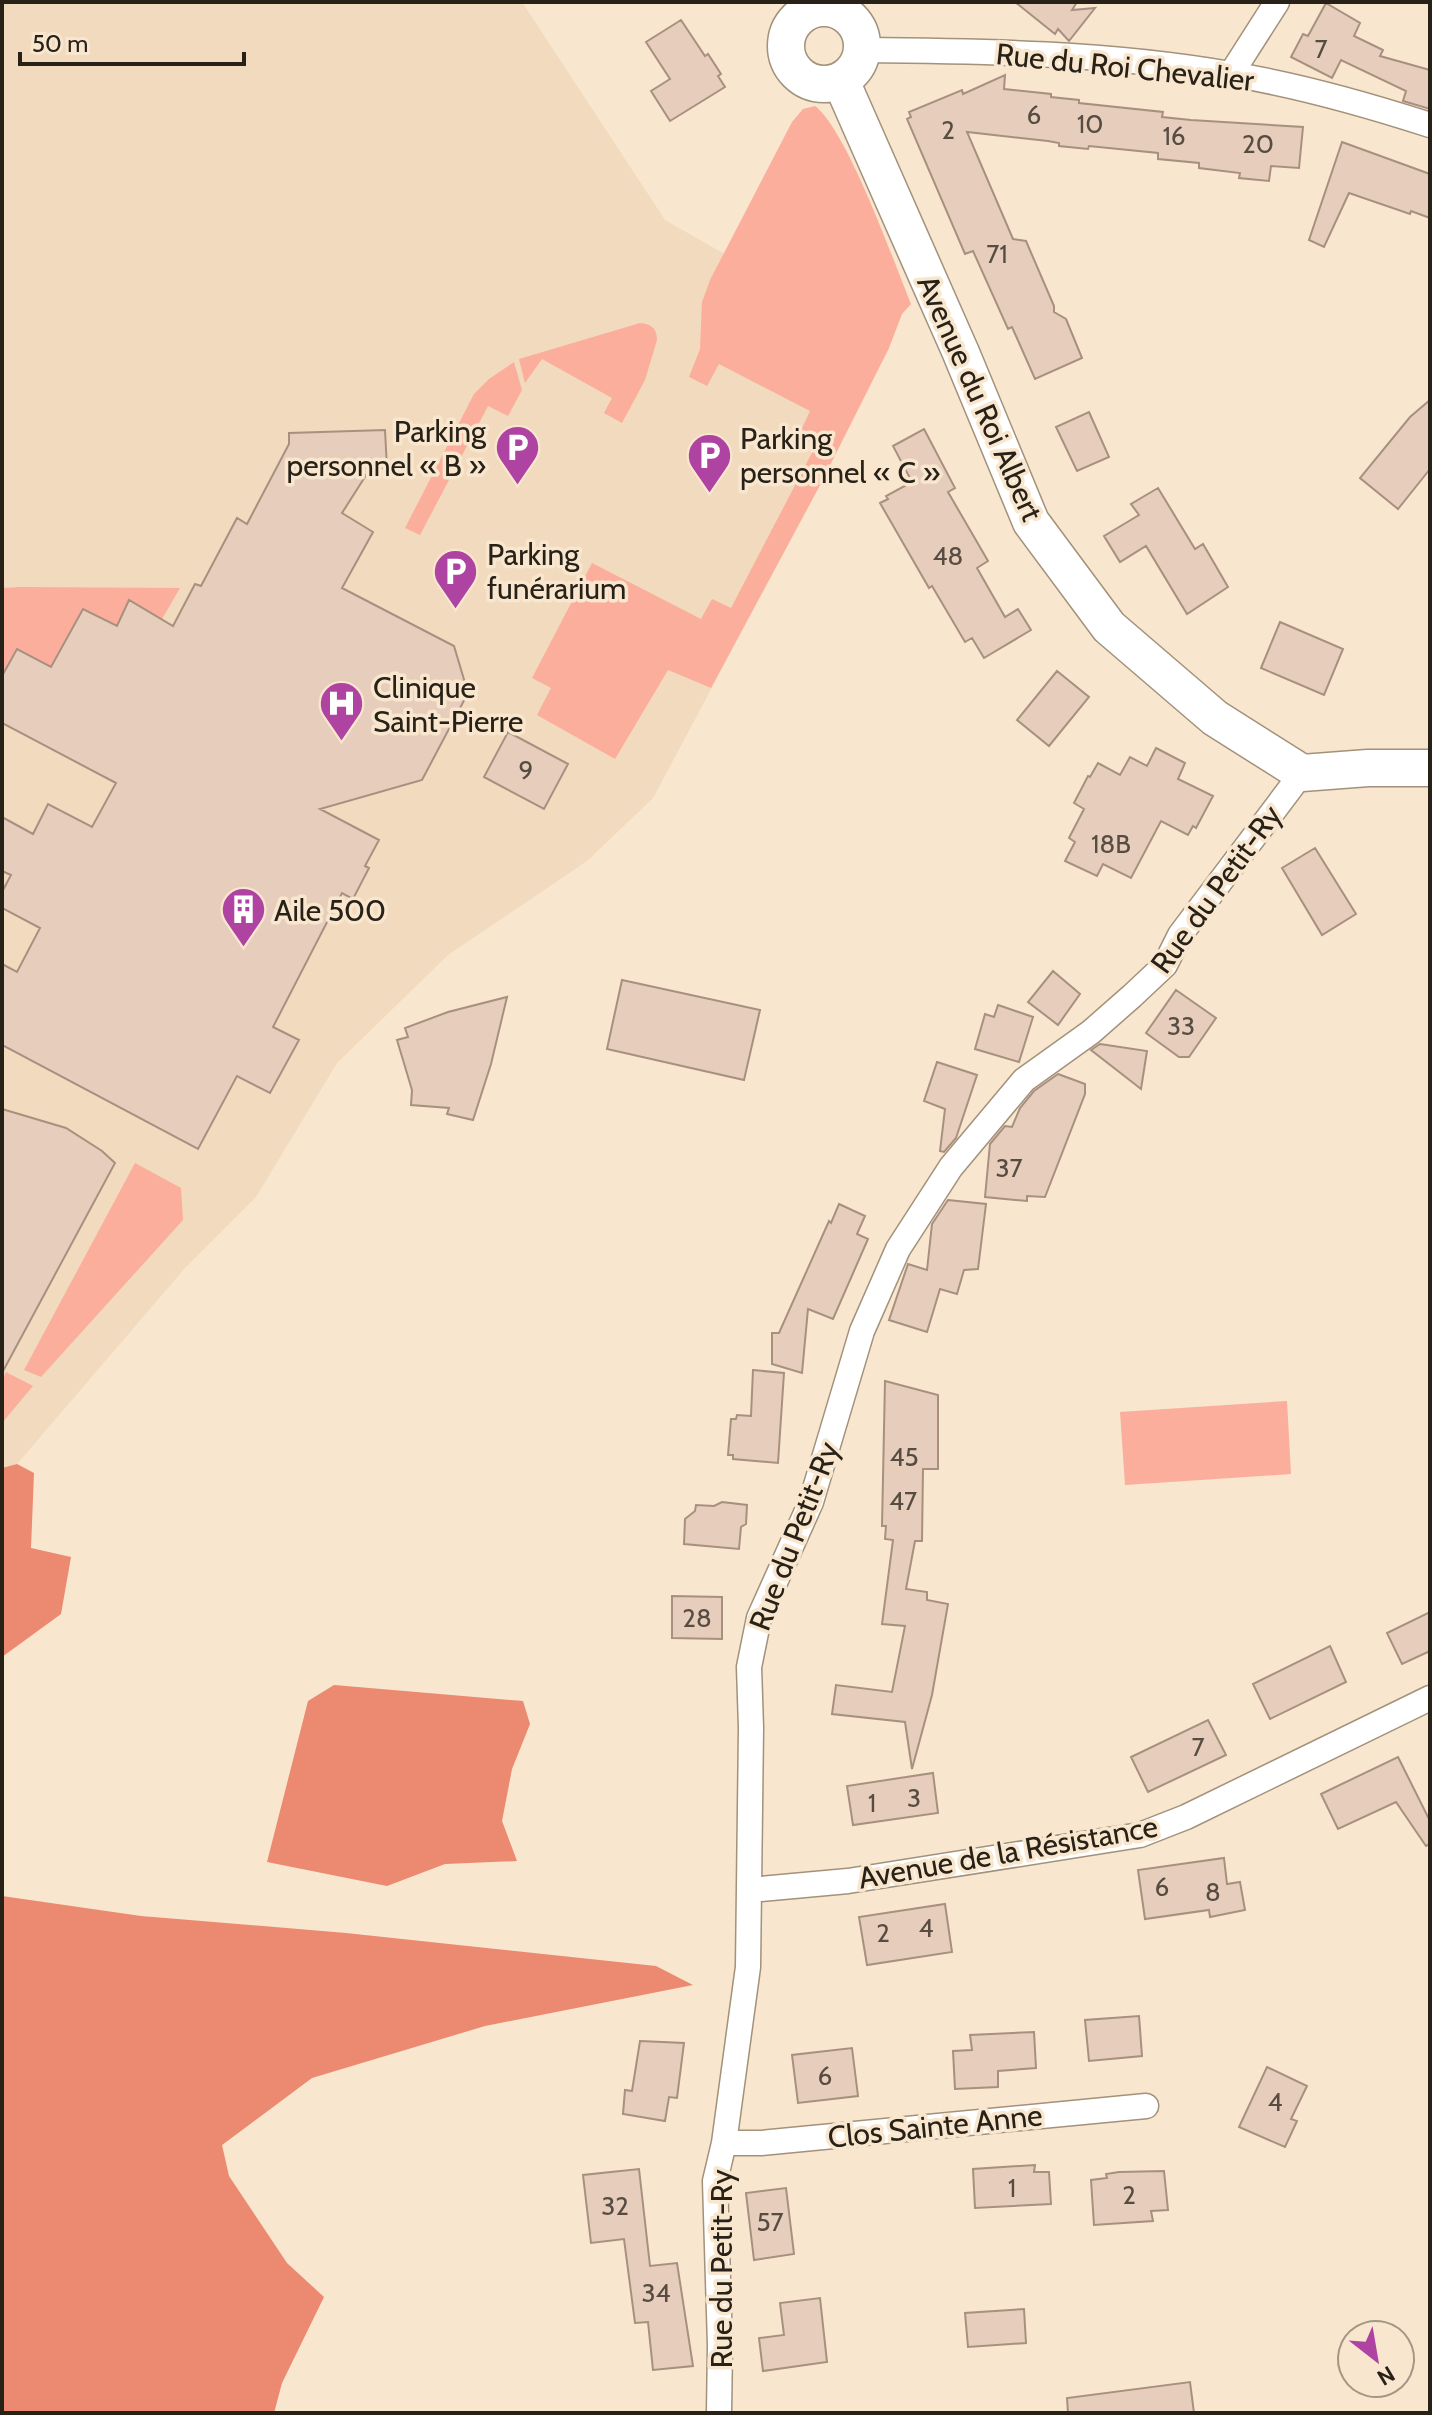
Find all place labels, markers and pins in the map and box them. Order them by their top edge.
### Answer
place label: Parking personnel « B » [286,413,487,484]
place label: Parking personnel « C » [740,420,941,491]
parking icon: Parking personnel « B » [493,424,541,487]
parking icon: Parking personnel « C » [685,431,733,494]
place label: Parking funérarium [487,536,626,607]
parking icon: Parking funérarium [432,547,480,610]
place label: Clinique Saint-Pierre [373,669,523,740]
hospital icon: Clinique Saint-Pierre [318,680,366,743]
building icon: Aile 500 [219,886,267,949]
place label: Aile 500 [274,892,386,929]

